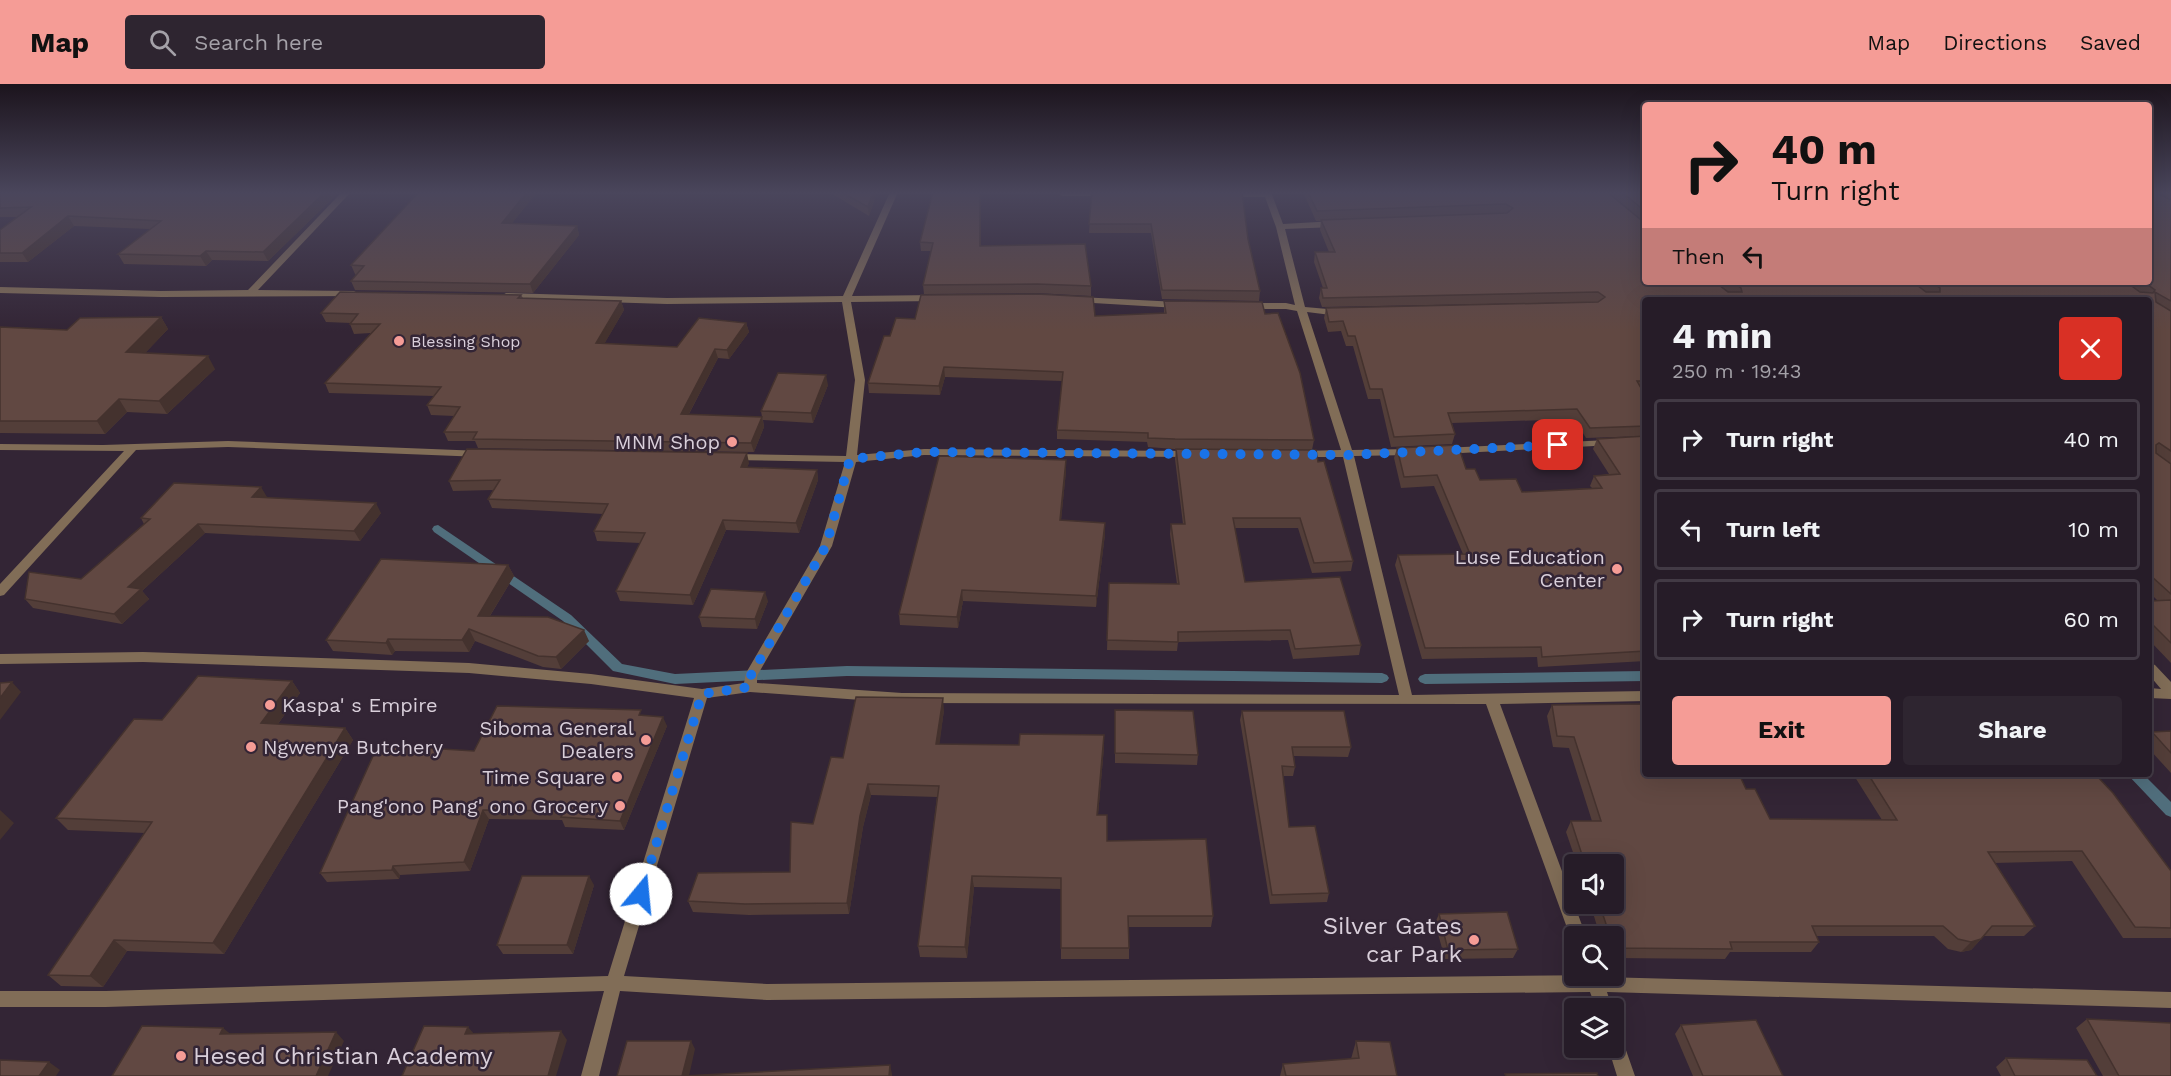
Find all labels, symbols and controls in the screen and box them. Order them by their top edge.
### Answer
search box [125,15,545,69]
text: Map [30,26,89,59]
icon: search [146,26,179,59]
text: Search here [194,30,323,55]
text: Map [1867,30,1910,55]
text: Directions [1943,30,2047,55]
text: Saved [2080,30,2141,55]
text: 40 m [1771,125,1877,174]
icon: right [1672,126,1750,204]
text: Turn right [1771,175,1900,207]
icon: left [1737,240,1770,273]
text: Then [1672,244,1725,269]
text: 4 min [1672,315,1772,357]
button: close [2059,317,2122,380]
place label: Blessing Shop [411,332,520,351]
marker: Blessing Shop [392,334,406,348]
text: 250 m · 19:43 [1672,359,1801,383]
pin [1532,419,1583,470]
icon: right [1675,423,1708,456]
text: Turn right [1726,427,1833,452]
text: 40 m [2063,427,2119,452]
icon: arrive [1541,428,1574,461]
place label: MNM Shop [615,430,720,454]
marker: MNM Shop [725,435,739,449]
icon: left [1675,513,1708,546]
text: Turn left [1726,517,1820,542]
text: 10 m [2068,517,2119,542]
place label: Luse Education Center [1455,545,1605,592]
marker: Luse Education Center [1610,562,1624,576]
icon: right [1675,603,1708,636]
text: Turn right [1726,607,1833,632]
text: 60 m [2063,607,2119,632]
place label: Kaspa' s Empire [282,693,438,717]
button: Exit [1672,696,1891,765]
button: Share [1903,696,2122,765]
marker: Kaspa' s Empire [263,698,277,712]
place label: Siboma General Dealers [479,716,634,763]
marker: Siboma General Dealers [639,733,653,747]
place label: Ngwenya Butchery [263,735,444,759]
marker: Ngwenya Butchery [244,740,258,754]
place label: Time Square [482,765,605,789]
marker: Time Square [610,770,624,784]
place label: Pang'ono Pang' ono Grocery [337,794,609,818]
marker: Pang'ono Pang' ono Grocery [613,799,627,813]
map controls [1564,854,1624,1058]
button: sound [1564,854,1624,914]
position arrow [609,862,673,926]
place label: Silver Gates car Park [1323,912,1462,968]
button: search [1564,926,1624,986]
marker: Silver Gates car Park [1467,933,1481,947]
button: layers [1564,998,1624,1058]
place label: Hesed Christian Academy [193,1042,493,1070]
marker: Hesed Christian Academy [174,1049,188,1063]

